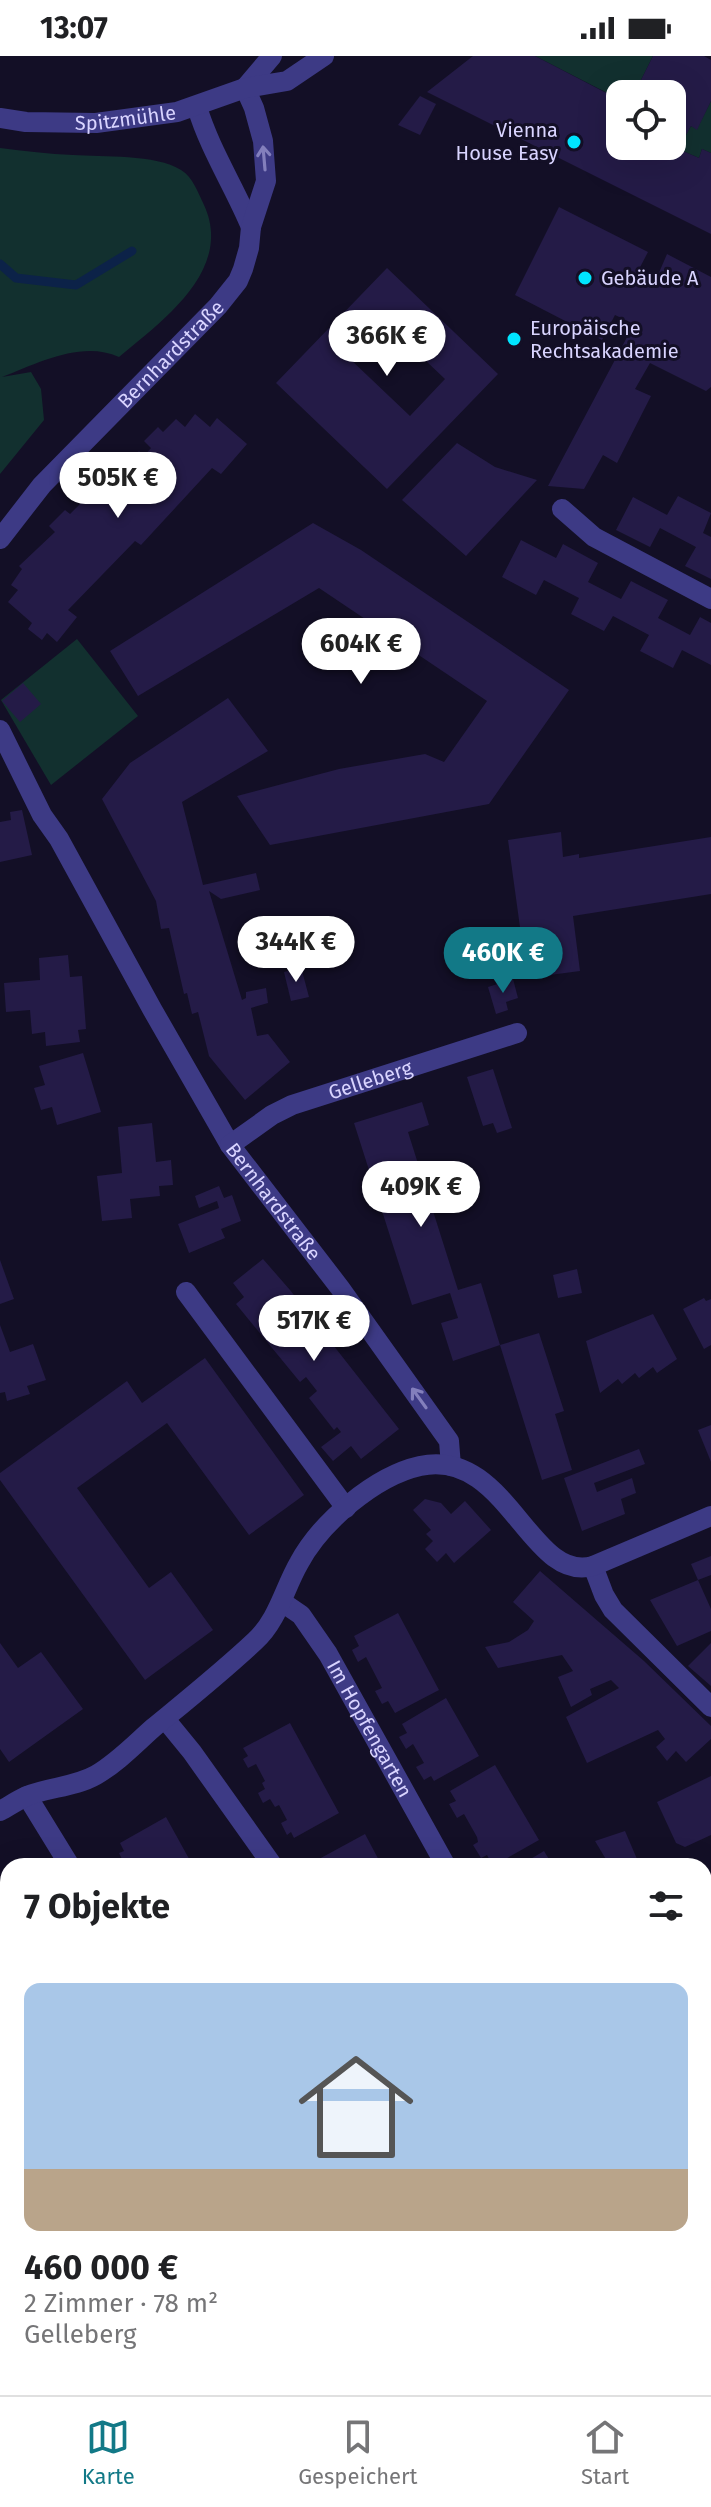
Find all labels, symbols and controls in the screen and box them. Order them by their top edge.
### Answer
text: 13:07 [40,10,108,46]
map controls [606,80,686,160]
button: locate [606,80,686,160]
street label: Spitzmühle [75,100,177,135]
place label: Vienna House Easy [456,118,558,165]
marker: Vienna House Easy [565,133,583,151]
one-way arrow [256,145,271,172]
place label: Gebäude A [601,266,699,290]
marker: Gebäude A [576,269,594,287]
street label: Bernhardstraße [113,295,229,413]
pin: 366K € [322,310,452,378]
place label: Europäische Rechtsakademie [530,316,679,363]
text: 366K € [347,320,427,351]
marker: Europäische Rechtsakademie [505,330,523,348]
pin: 505K € [53,452,183,520]
text: 505K € [77,462,159,493]
pin: 604K € [296,618,426,686]
text: 604K € [320,628,402,659]
pin: 344K € [231,916,361,984]
text: 344K € [256,926,336,957]
pin: 460K € [438,927,568,995]
text: 460K € [462,937,544,968]
street label: Gelleberg [325,1055,416,1105]
street label: Bernhardstraße [221,1138,326,1265]
pin: 409K € [356,1161,486,1229]
text: 409K € [380,1171,462,1202]
pin: 517K € [249,1295,379,1363]
text: 517K € [277,1305,351,1336]
one-way arrow [410,1387,427,1409]
street label: Im Hopfengarten [322,1656,417,1801]
icon: filters [644,1884,688,1928]
text: 7 Objekte [24,1886,170,1927]
icon: home [284,2035,428,2179]
text: 460 000 € [24,2247,178,2288]
text: 2 Zimmer · 78 m² [24,2288,218,2319]
text: Gelleberg [24,2319,137,2350]
tab: Karte [82,2415,135,2490]
tab: Gespeichert [298,2415,417,2490]
tab: Start [581,2415,629,2490]

